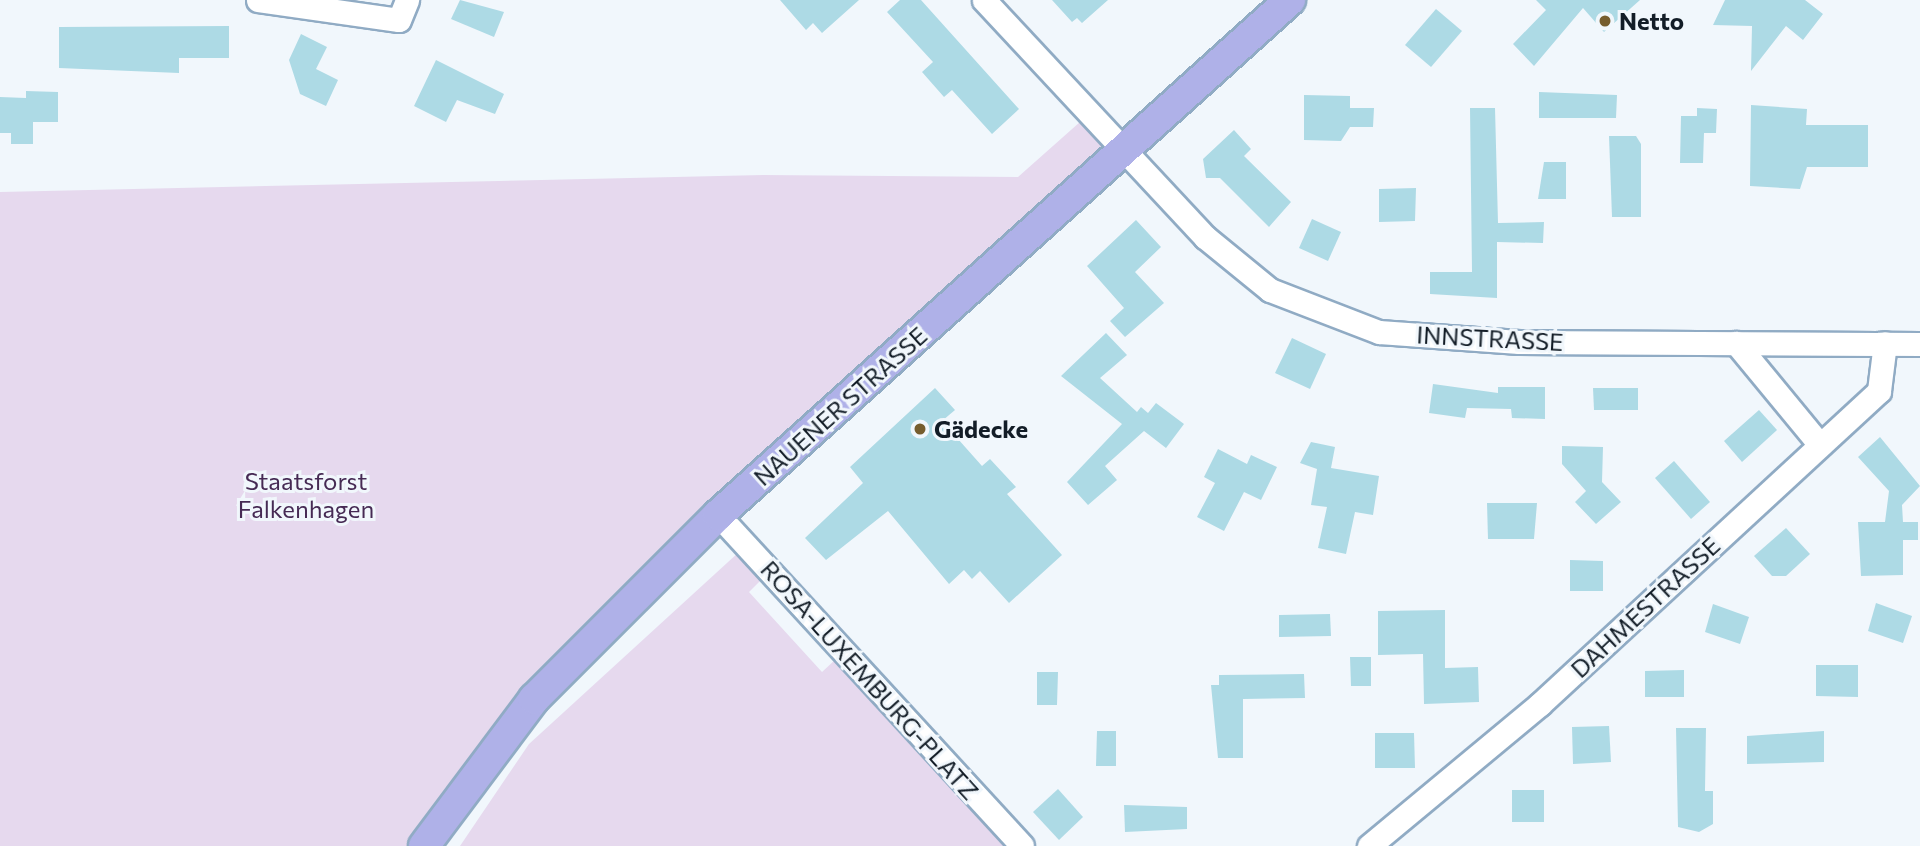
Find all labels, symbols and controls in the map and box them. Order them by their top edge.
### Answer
place label: Netto [1619,7,1684,35]
marker: Netto [1597,13,1613,29]
street label: INNSTRASSE [1416,320,1564,356]
street label: NAUENER STRASSE [748,321,932,491]
place label: Gädecke [934,415,1028,443]
marker: Gädecke [912,421,928,437]
park label: Staatsforst Falkenhagen [238,467,374,523]
street label: DAHMESTRASSE [1565,531,1725,683]
street label: ROSA-LUXEMBURG-PLATZ [755,555,985,805]

